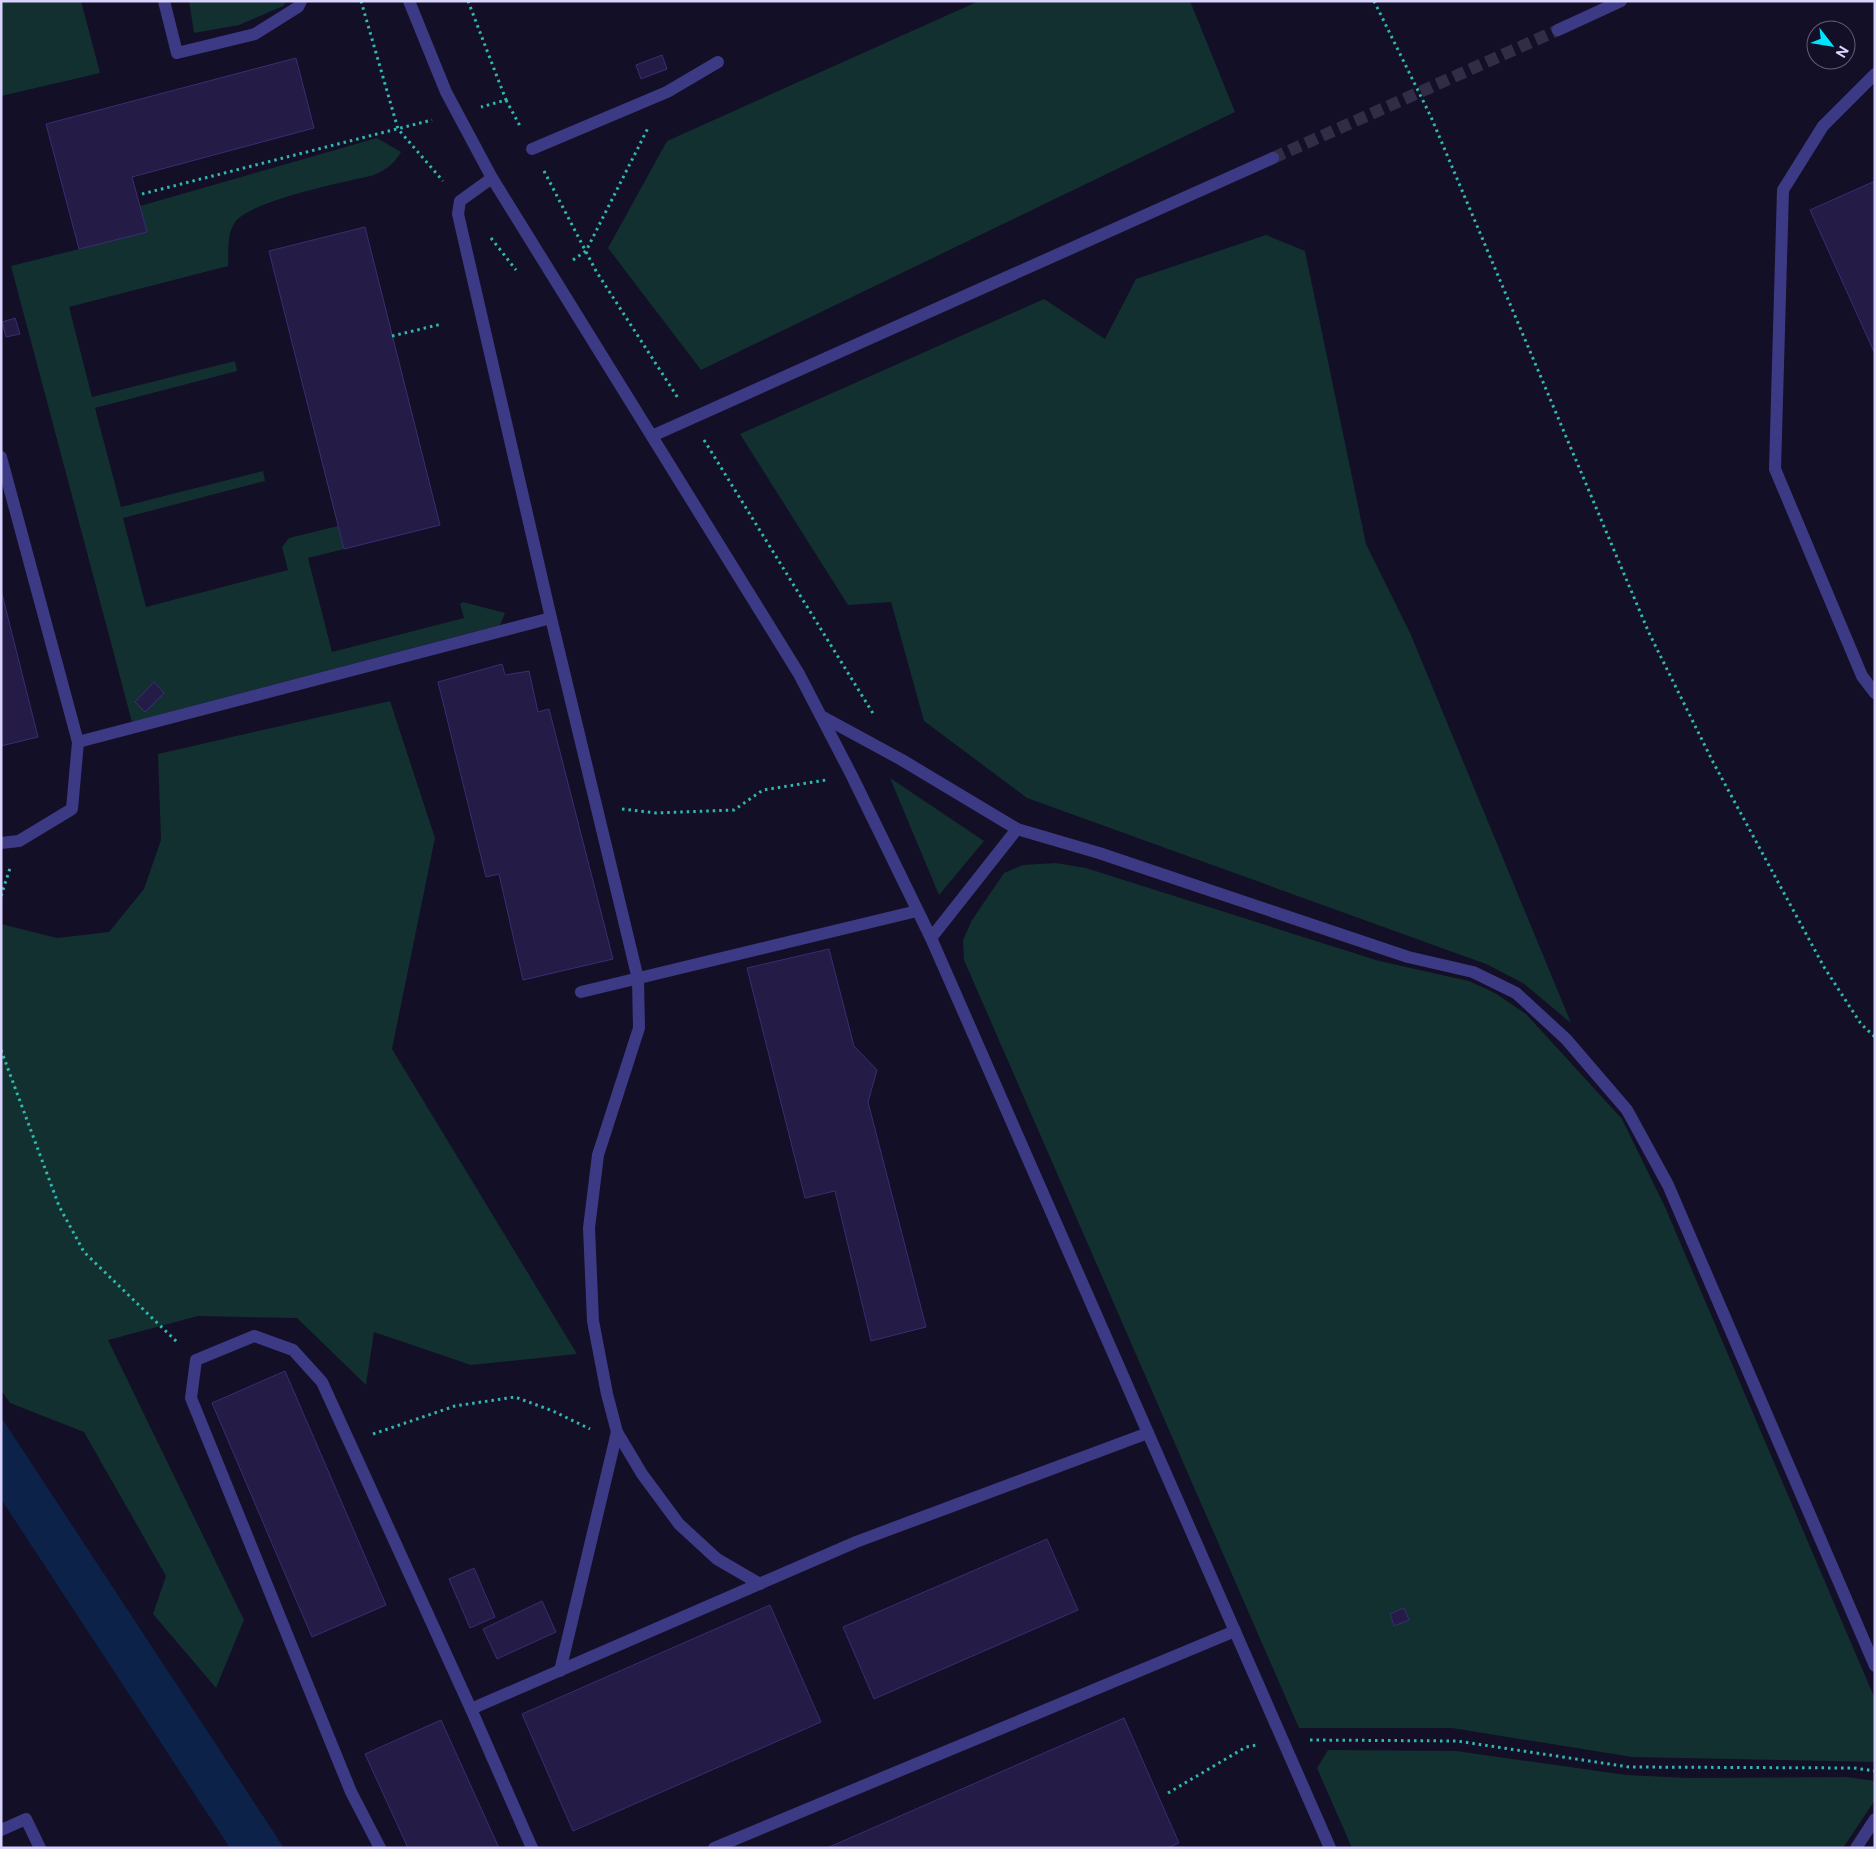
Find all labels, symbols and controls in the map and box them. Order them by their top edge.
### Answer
north arrow [1806,20,1856,70]
text: N [1832,43,1852,61]

